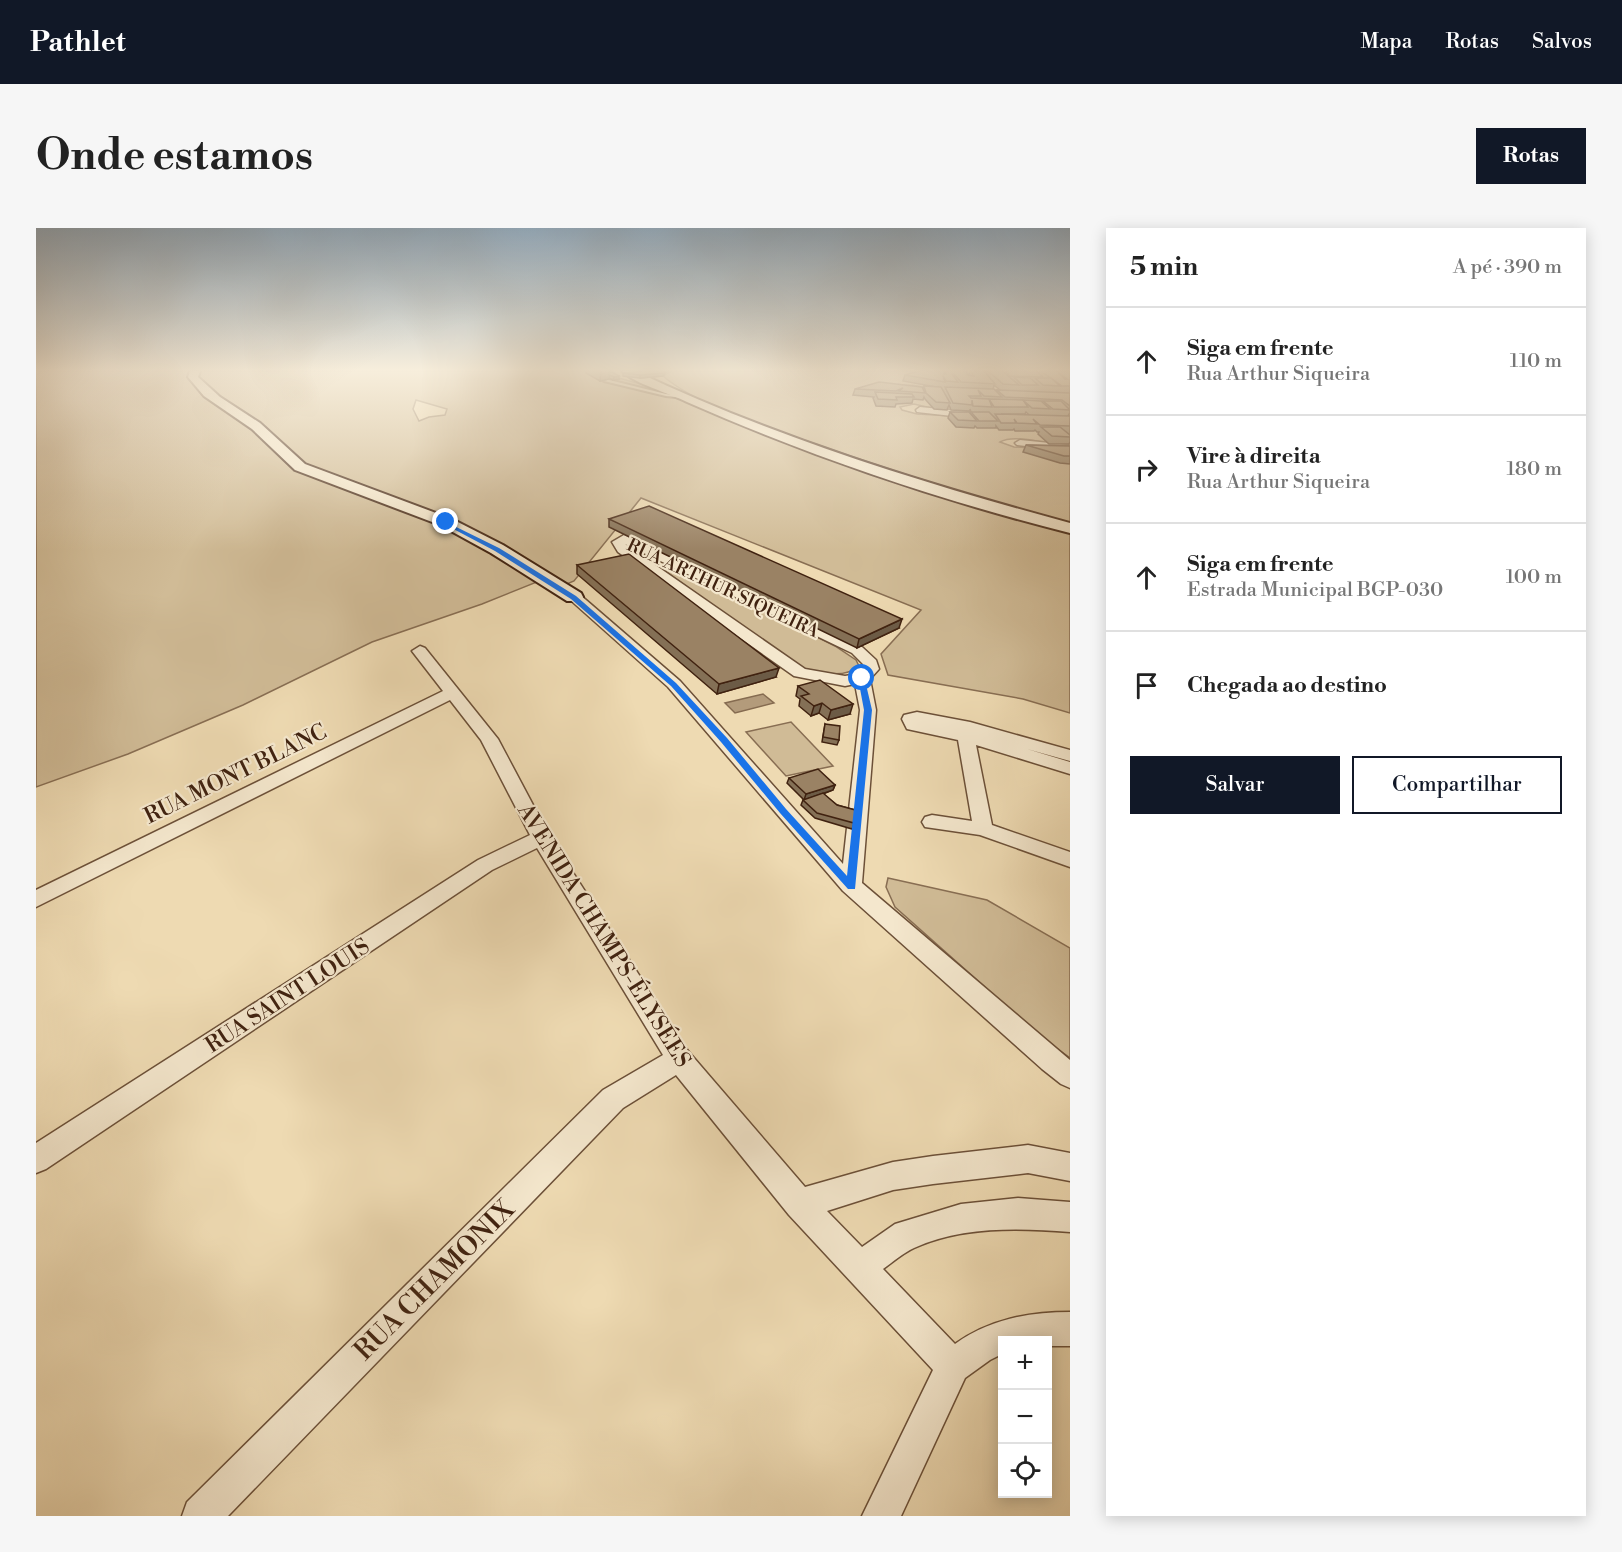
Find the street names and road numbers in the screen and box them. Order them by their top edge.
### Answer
street label: RUA ARTHUR SIQUEIRA [623,534,823,643]
street label: RUA MONT BLANC [140,718,331,830]
street label: AVENIDA CHAMPS-ÉLYSÉES [511,798,697,1073]
street label: RUA SAINT LOUIS [201,933,375,1059]
street label: RUA CHAMONIX [347,1193,523,1368]

